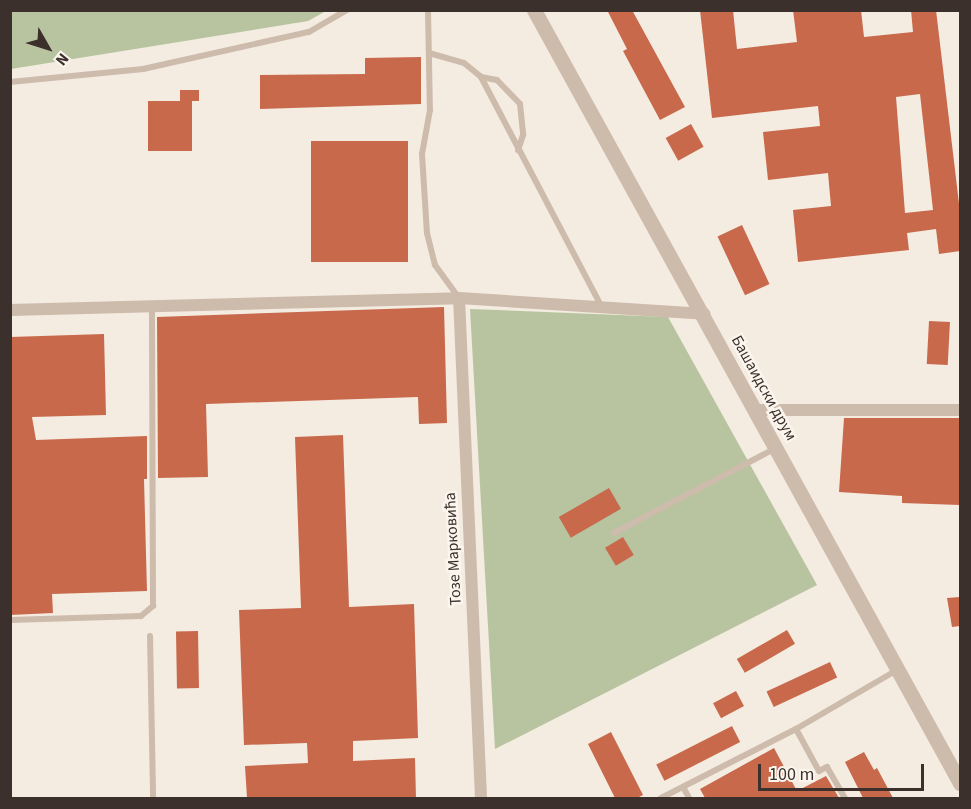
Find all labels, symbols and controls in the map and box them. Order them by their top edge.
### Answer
north arrow [18,18,78,78]
text: N [50,48,74,70]
street label: Башаидски друм [727,332,801,444]
street label: Тозе Марковића [440,492,466,606]
scale bar [761,752,928,790]
text: 100 m [769,762,814,787]

